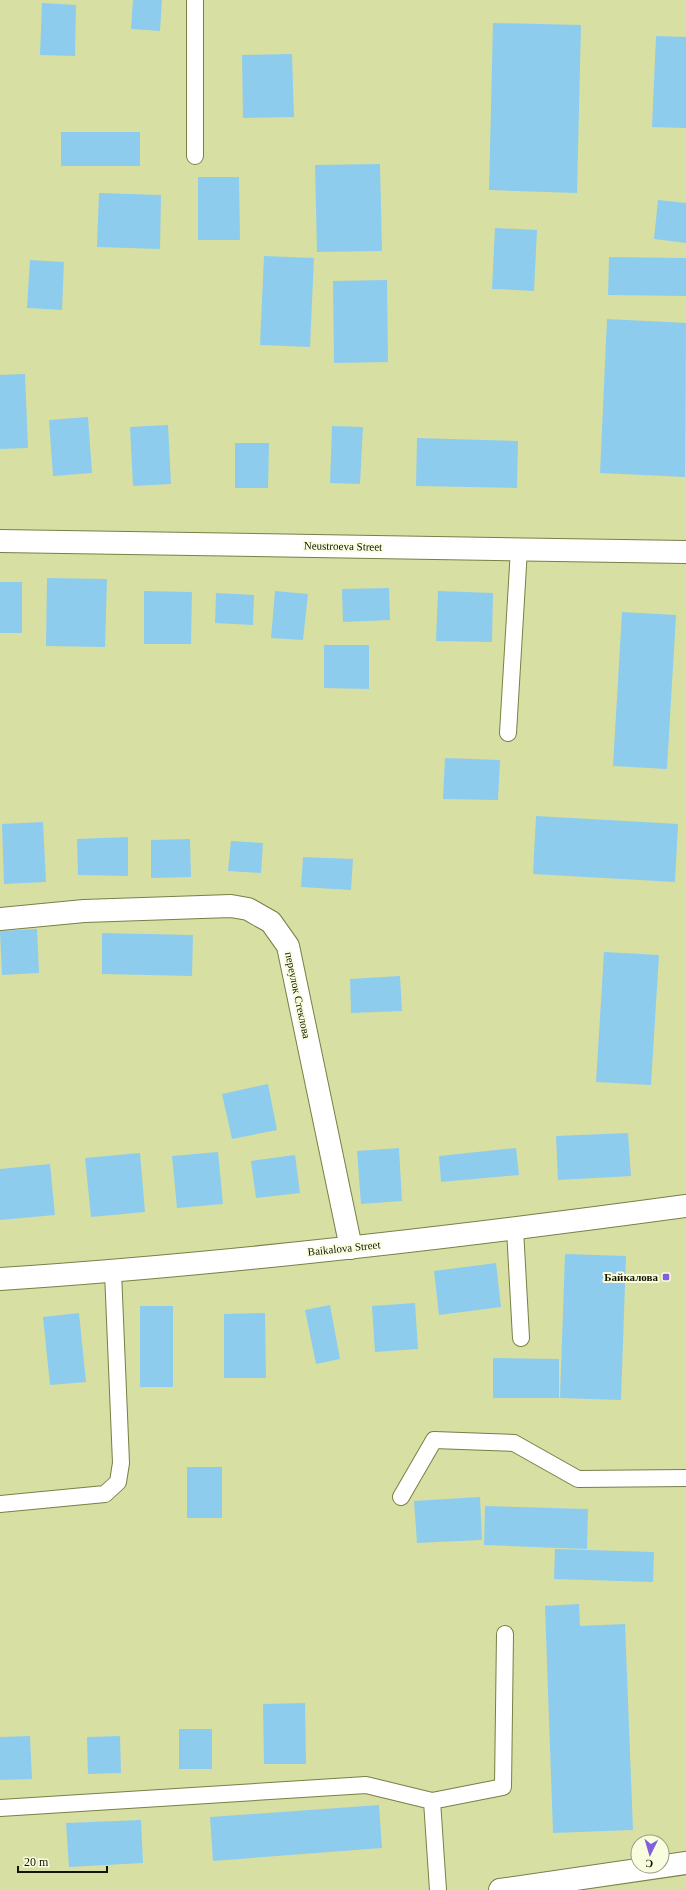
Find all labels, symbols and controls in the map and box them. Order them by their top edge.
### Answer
street label: Neustroeva Street [304,539,382,553]
street label: переулок Стеклова [283,951,313,1039]
street label: Baikalova Street [307,1238,381,1258]
place label: Байкалова [604,1271,658,1283]
marker: Байкалова [661,1272,671,1282]
north arrow [630,1834,670,1874]
scale bar [18,1848,107,1874]
text: 20 m [24,1855,49,1869]
text: С [645,1858,654,1870]

